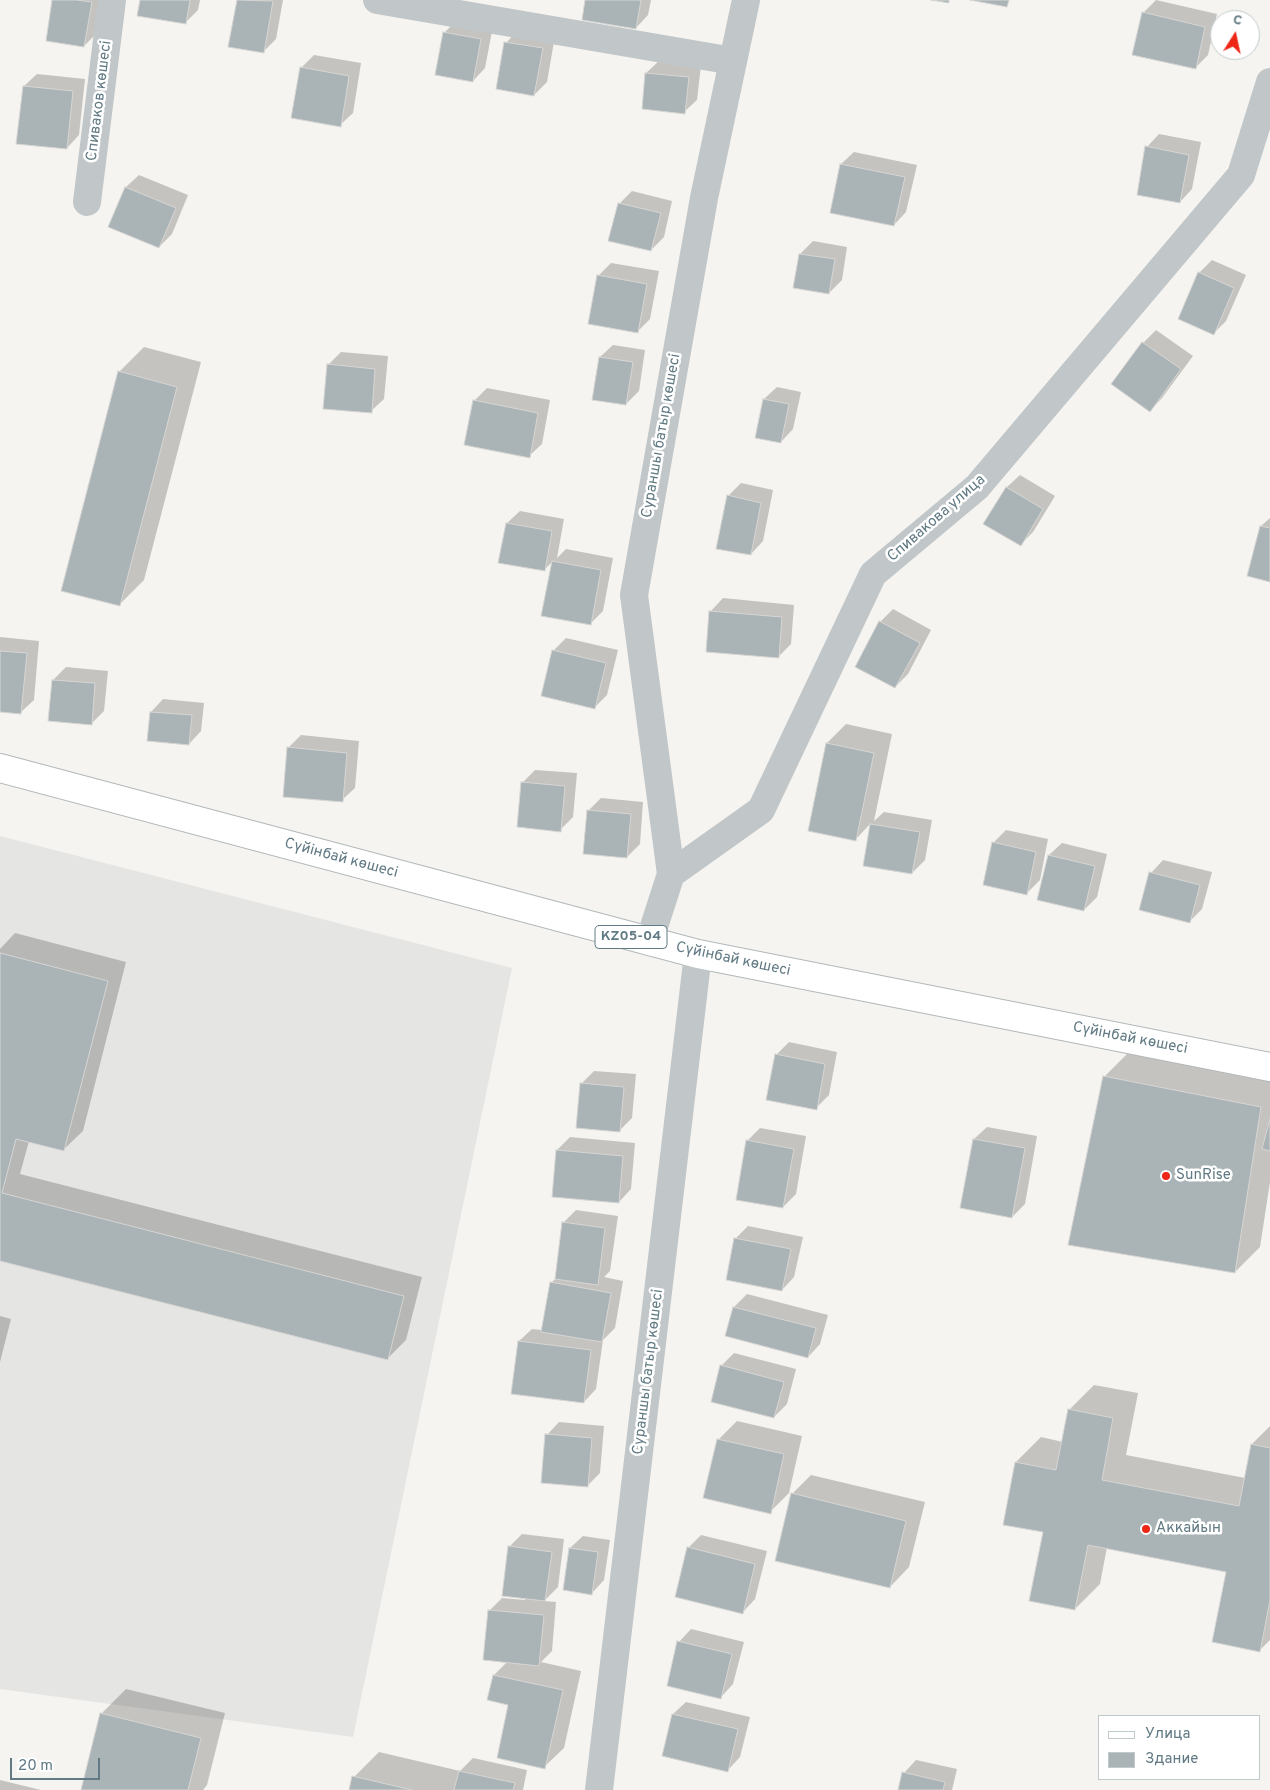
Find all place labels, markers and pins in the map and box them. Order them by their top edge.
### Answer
place label: SunRise [1176,1167,1231,1185]
marker: SunRise [1160,1170,1172,1182]
place label: Аккайын [1156,1520,1221,1538]
marker: Аккайын [1140,1523,1152,1535]

